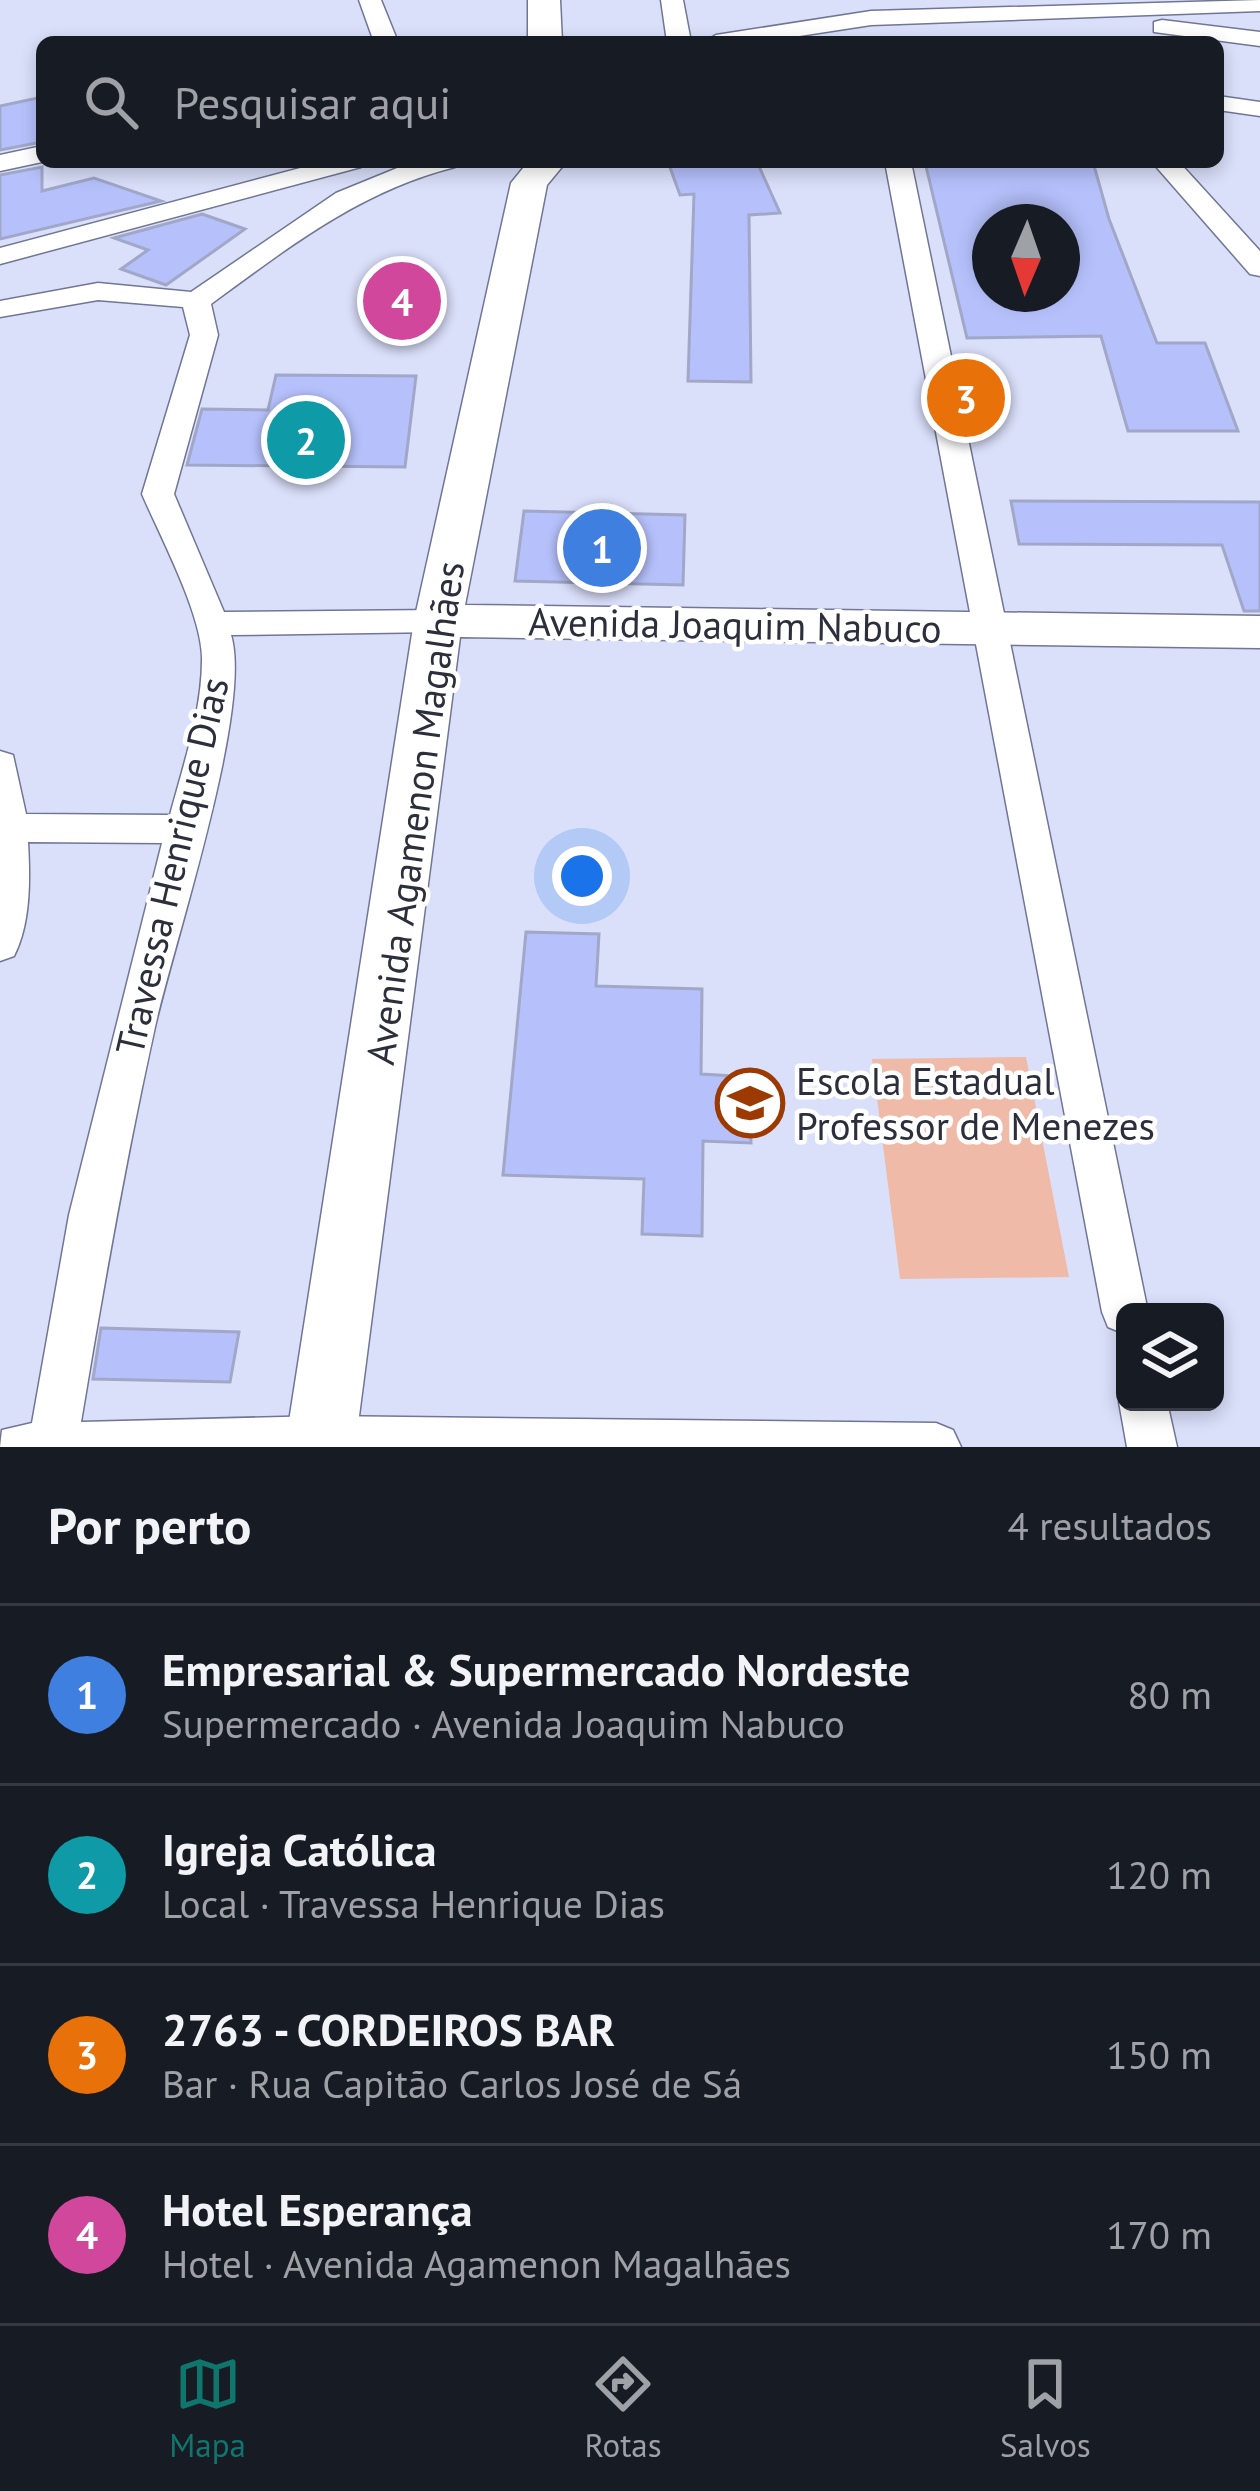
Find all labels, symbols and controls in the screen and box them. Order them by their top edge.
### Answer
search box [36,36,1224,168]
icon: search [78,69,144,135]
text: Pesquisar aqui [174,73,451,131]
north arrow [972,204,1080,312]
pin: 4 [363,256,441,346]
pin: 3 [927,353,1005,443]
pin: 2 [267,395,345,485]
pin: 1 [563,503,641,593]
street label: Avenida Agamenon Magalhães [354,558,475,1068]
street label: Avenida Joaquim Nabuco [528,595,942,654]
street label: Travessa Henrique Dias [103,672,240,1060]
your location [552,846,612,906]
place label: Escola Estadual Professor de Menezes [796,1055,1155,1151]
school or university icon: Escola Estadual Professor de Menezes [715,1068,785,1138]
map controls [1116,1303,1224,1411]
button: layers [1116,1303,1224,1411]
text: Por perto [48,1492,251,1558]
text: 4 resultados [1008,1500,1212,1551]
text: Empresarial & Supermercado Nordeste [162,1640,910,1698]
text: 1 [76,1669,98,1720]
text: 80 m [1127,1669,1212,1720]
text: Supermercado · Avenida Joaquim Nabuco [162,1698,845,1749]
text: Igreja Católica [162,1820,437,1878]
text: 2 [76,1849,98,1900]
text: 120 m [1106,1849,1212,1900]
text: Local · Travessa Henrique Dias [162,1878,665,1929]
text: 2763 - CORDEIROS BAR [162,2000,615,2058]
text: 3 [76,2029,98,2080]
text: 150 m [1106,2029,1212,2080]
text: Bar · Rua Capitão Carlos José de Sá [162,2058,742,2109]
text: Hotel Esperança [162,2180,473,2238]
text: 4 [76,2209,98,2260]
text: 170 m [1106,2209,1212,2260]
text: Hotel · Avenida Agamenon Magalhães [162,2238,791,2289]
tab: Mapa [169,2351,246,2466]
tab: Rotas [584,2351,662,2466]
tab: Salvos [1000,2351,1091,2466]

